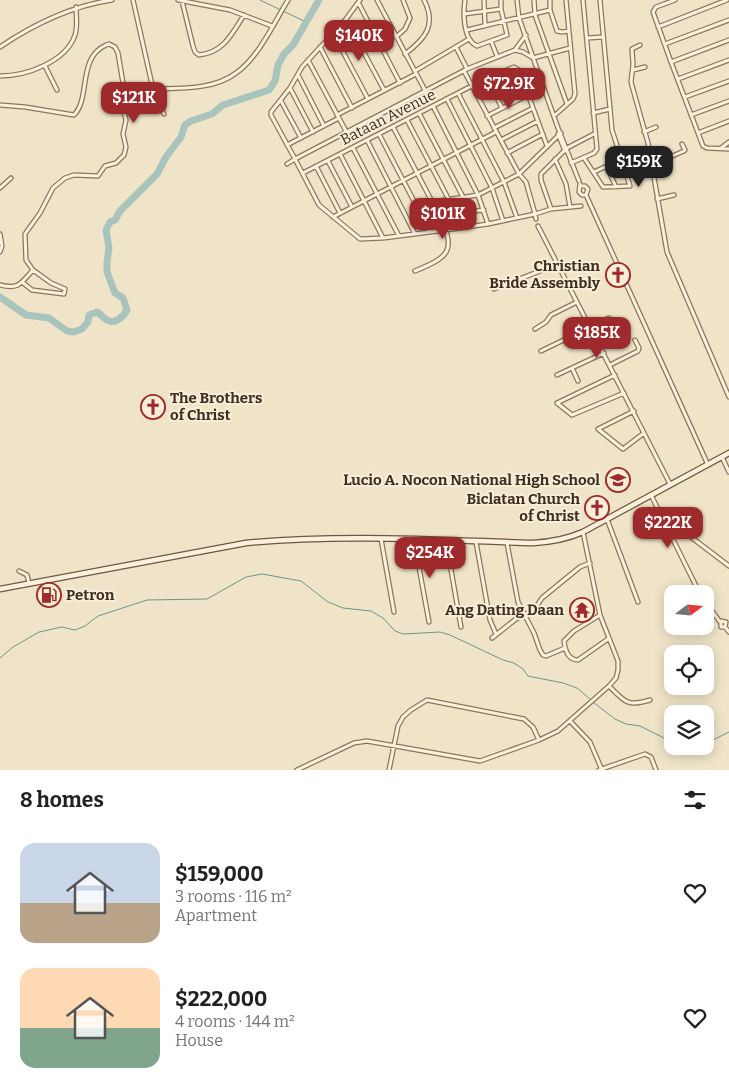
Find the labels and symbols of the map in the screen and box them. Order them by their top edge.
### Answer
pin: $140K [324,20,394,62]
pin: $72.9K [468,68,550,110]
pin: $121K [99,82,169,124]
street label: Bataan Avenue [337,85,439,149]
pin: $159K [604,146,674,188]
pin: $101K [408,198,478,240]
place label: Christian Bride Assembly [489,257,601,292]
church icon: Christian Bride Assembly [605,262,631,288]
pin: $185K [562,316,632,359]
place label: The Brothers of Christ [170,389,262,424]
church icon: The Brothers of Christ [140,394,166,420]
school or university icon: Lucio A. Nocon National High School [605,467,631,493]
place label: Lucio A. Nocon National High School [343,471,600,489]
place label: Biclatan Church of Christ [467,490,581,525]
church icon: Biclatan Church of Christ [584,495,610,521]
pin: $222K [633,506,703,549]
pin: $254K [395,536,465,579]
fuel station icon: Petron [36,582,62,608]
north arrow [664,585,714,635]
place label: Petron [66,586,115,604]
temple icon: Ang Dating Daan [569,597,595,623]
place label: Ang Dating Daan [445,601,564,619]

